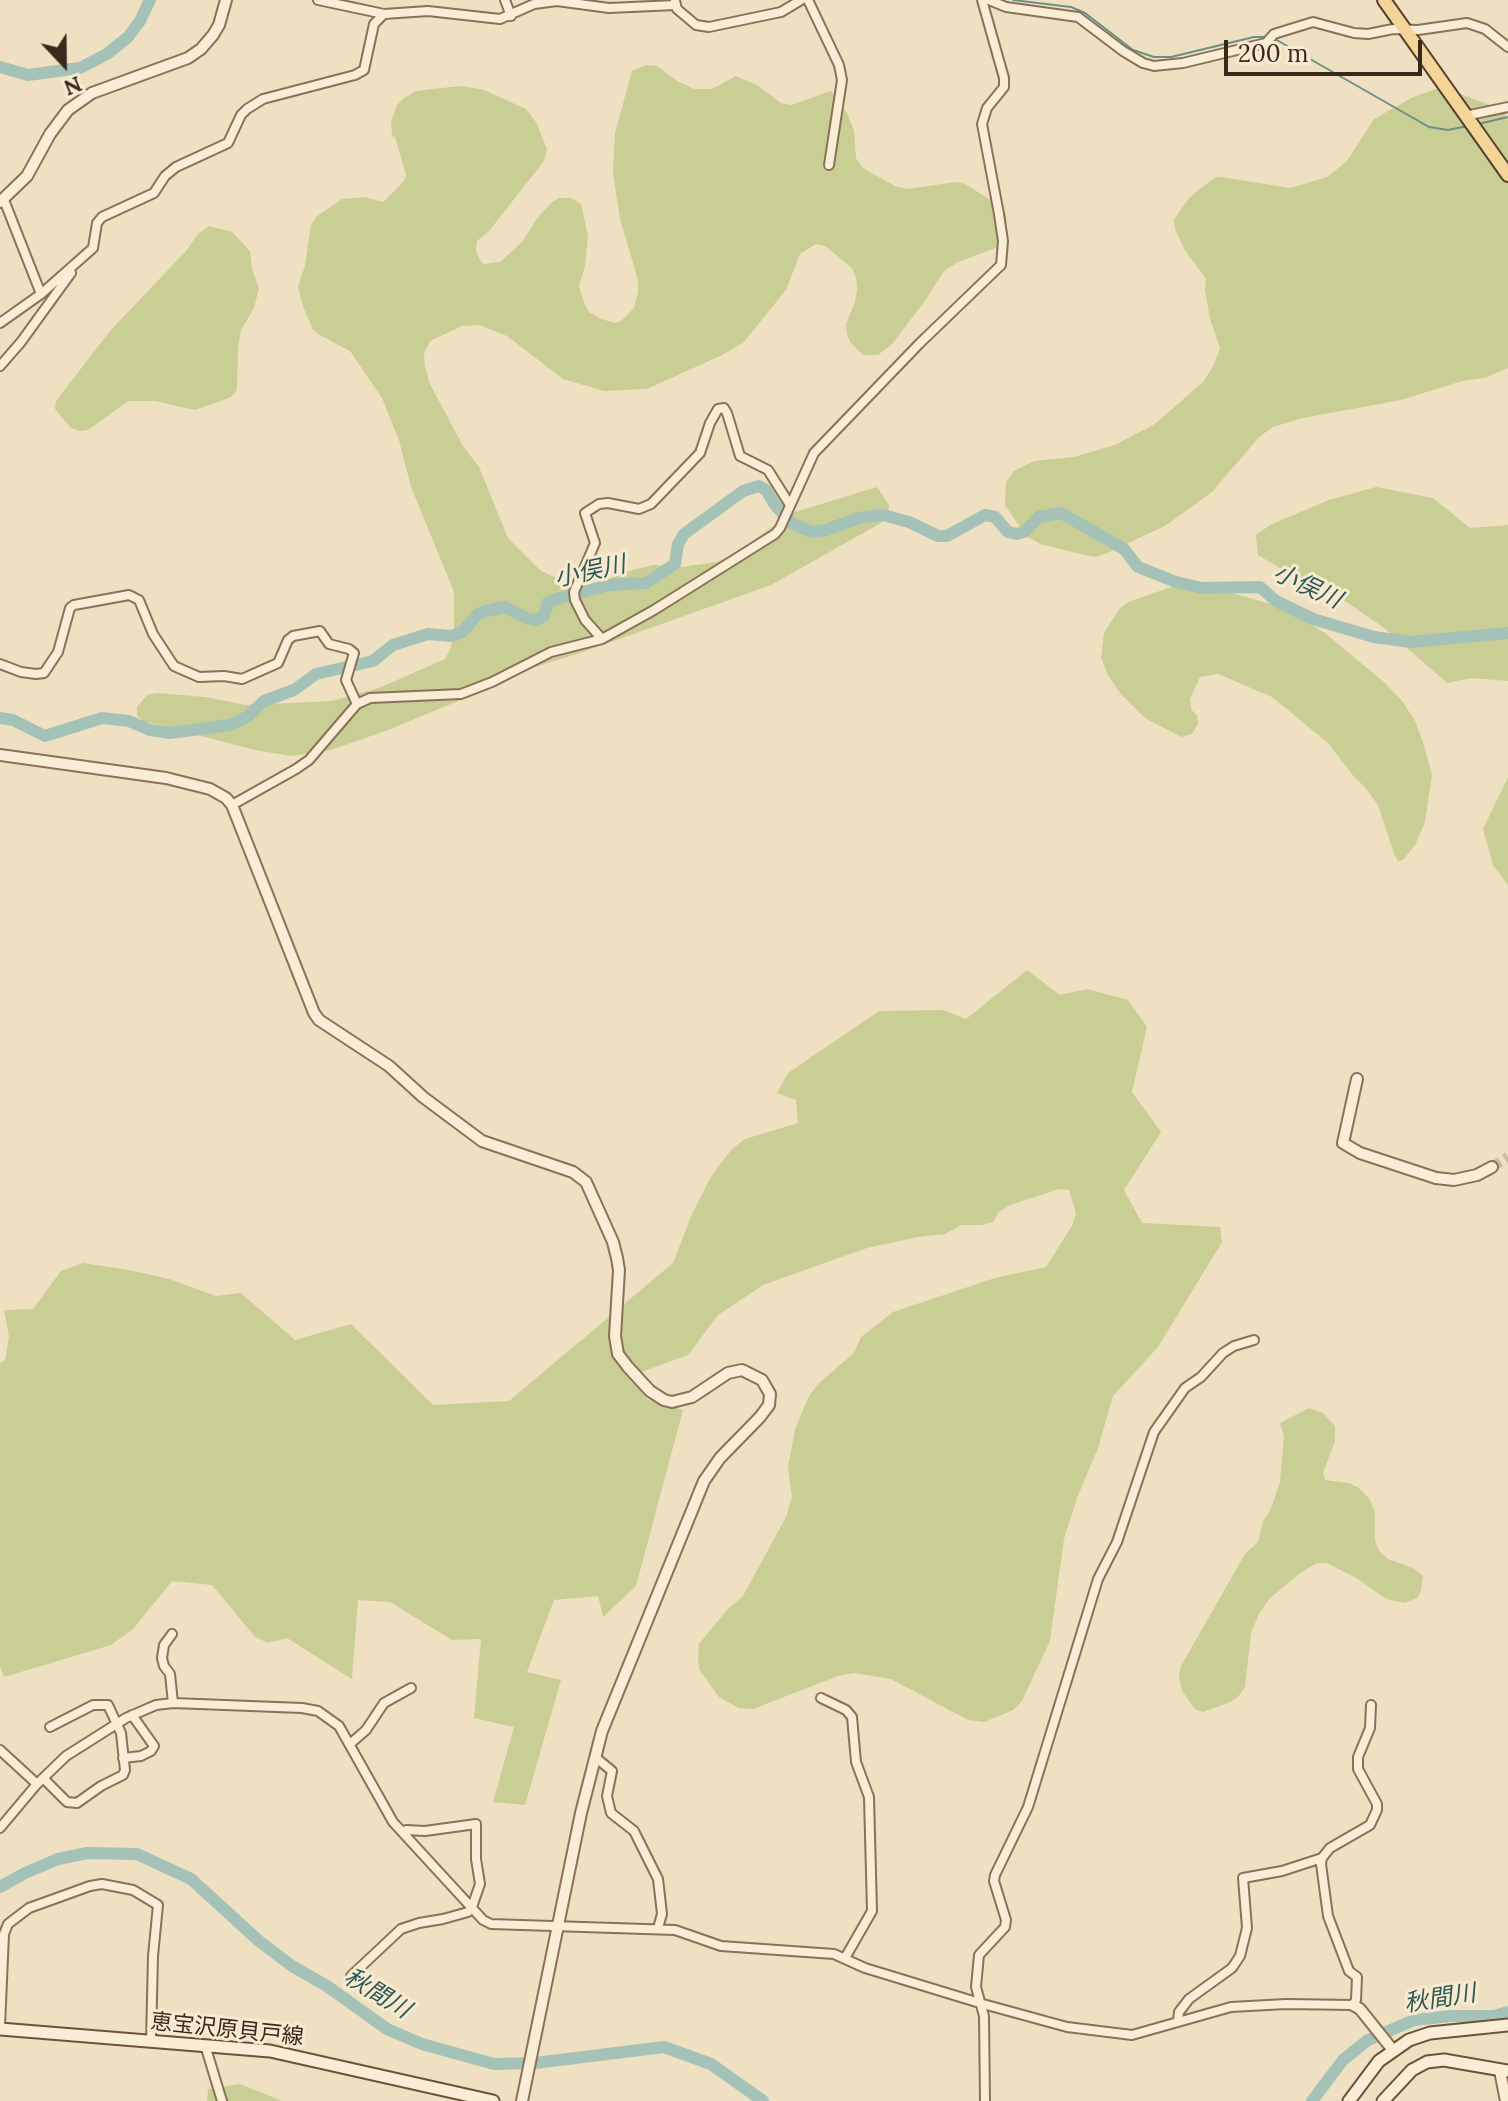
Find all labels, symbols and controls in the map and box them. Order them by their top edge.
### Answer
north arrow [24,24,104,104]
scale bar [1228,24,1426,74]
text: 200 m [1238,38,1308,69]
text: N [60,70,86,102]
water label: 小俣川 [552,550,628,594]
water label: 小俣川 [1268,559,1346,615]
water label: 秋間川 [339,1963,415,2025]
water label: 秋間川 [1402,1979,1478,2019]
street label: 恵宝沢原貝戸線 [149,2009,305,2051]

